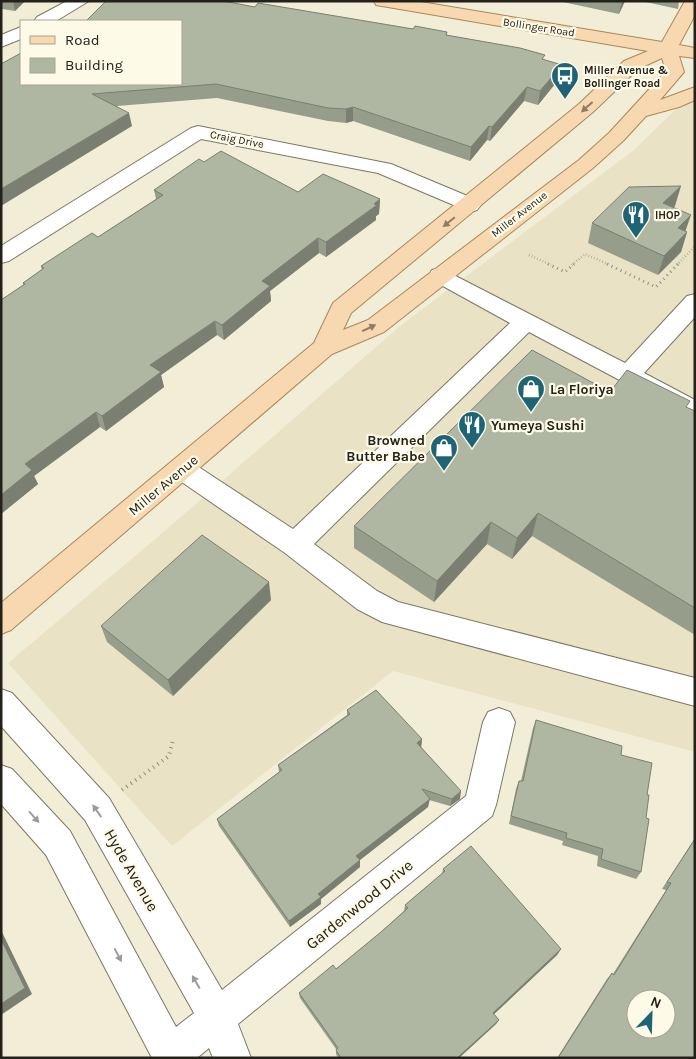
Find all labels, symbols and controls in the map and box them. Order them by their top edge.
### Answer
street label: Bollinger Road [502,15,576,40]
legend [20,20,182,85]
text: Road [65,31,100,49]
text: Building [65,56,123,74]
bus stop icon: Miller Avenue & Bollinger Road [550,61,580,100]
place label: Miller Avenue & Bollinger Road [584,64,668,90]
one-way arrow [580,101,593,112]
street label: Craig Drive [209,128,265,151]
street label: Miller Avenue [489,188,550,240]
restaurant icon: IHOP [621,200,651,239]
place label: IHOP [655,209,681,222]
one-way arrow [443,217,456,228]
one-way arrow [362,324,376,332]
shop icon: La Floriya [516,374,546,413]
place label: La Floriya [550,381,614,398]
restaurant icon: Yumeya Sushi [457,410,487,449]
place label: Yumeya Sushi [491,417,585,434]
place label: Browned Butter Babe [346,432,425,465]
shop icon: Browned Butter Babe [429,433,459,472]
street label: Miller Avenue [125,451,202,519]
one-way arrow [92,804,102,818]
one-way arrow [28,810,40,822]
street label: Hyde Avenue [100,826,163,915]
street label: Gardenwood Drive [302,855,417,953]
one-way arrow [114,948,122,962]
one-way arrow [192,976,201,989]
north arrow [626,989,676,1039]
text: N [648,993,664,1012]

